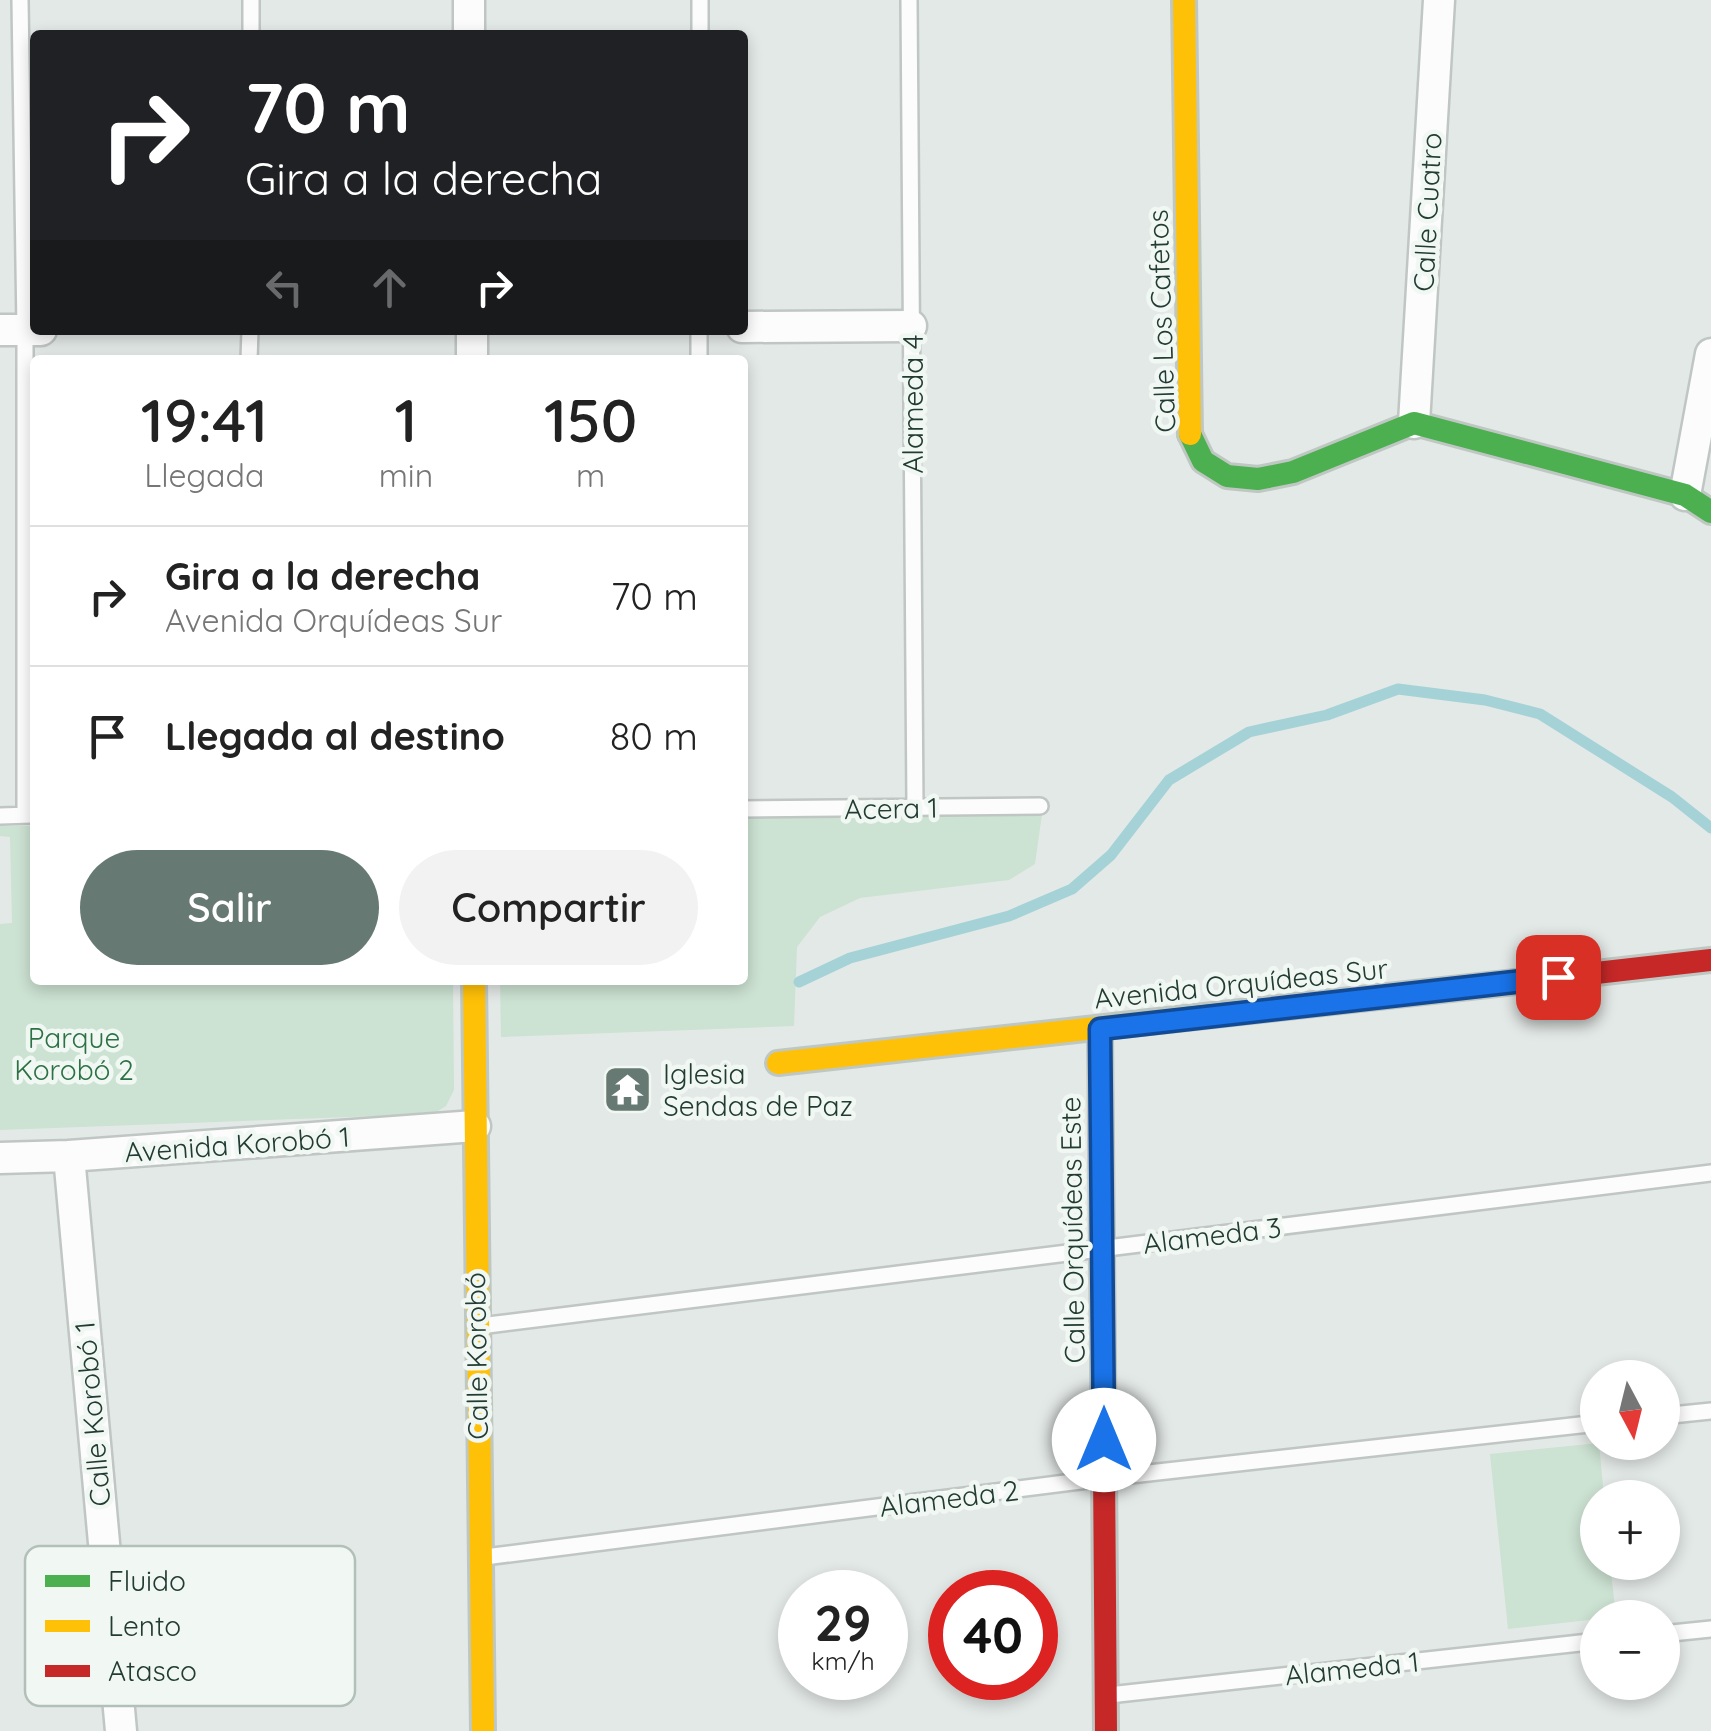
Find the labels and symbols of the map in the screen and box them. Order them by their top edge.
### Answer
street label: Calle Cuatro [1405,132,1449,292]
street label: Calle Los Cafetos [1140,209,1182,433]
street label: Alameda 4 [895,334,930,474]
street label: Acera 1 [844,790,938,826]
pin [1516,935,1601,1020]
street label: Avenida Orquídeas Sur [1092,950,1390,1016]
park label: Parque Korobó 2 [14,1020,134,1087]
place label: Iglesia Sendas de Paz [663,1056,853,1123]
temple icon: Iglesia Sendas de Paz [602,1063,654,1115]
street label: Calle Orquídeas Este [1052,1096,1092,1364]
street label: Avenida Korobó 1 [123,1119,351,1169]
street label: Alameda 3 [1141,1209,1283,1261]
street label: Calle Korobó [457,1272,495,1440]
street label: Calle Korobó 1 [66,1320,118,1508]
north arrow [1580,1360,1680,1460]
position arrow [1052,1388,1156,1492]
street label: Alameda 2 [877,1472,1021,1524]
legend [25,1546,355,1706]
text: Fluido [108,1563,186,1598]
speed limit sign: 40 [928,1570,1058,1700]
text: Lento [108,1608,181,1643]
street label: Alameda 1 [1283,1644,1421,1692]
text: Atasco [108,1653,197,1688]

